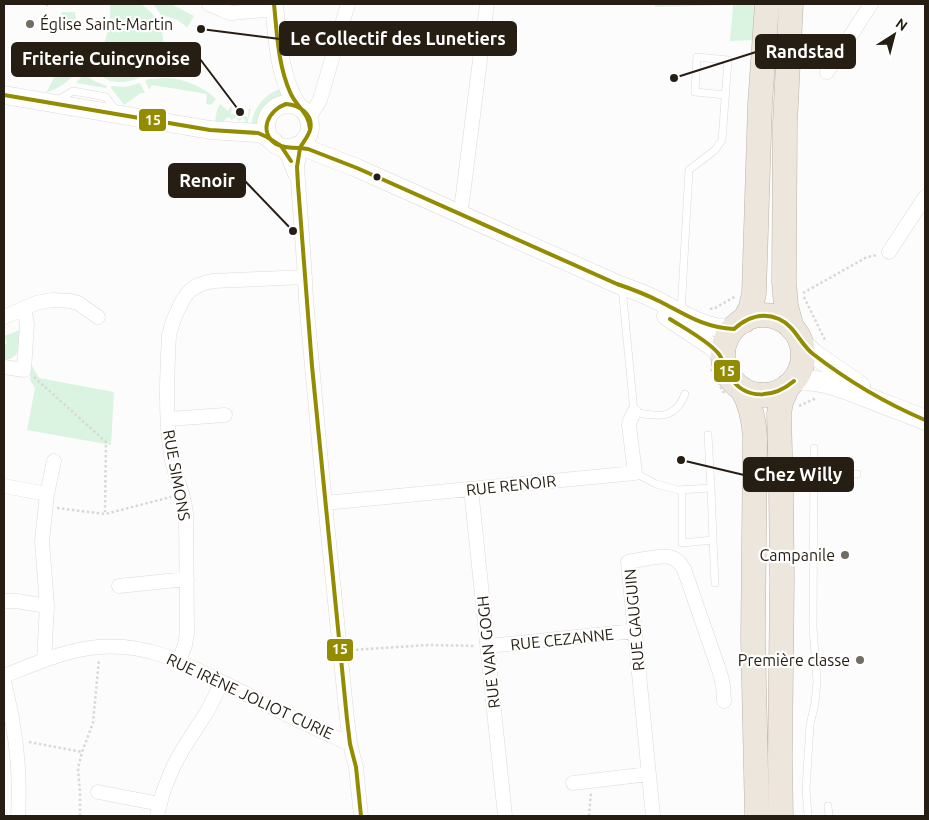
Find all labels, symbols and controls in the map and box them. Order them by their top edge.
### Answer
north arrow [869,10,919,60]
place label: Église Saint-Martin [40,13,173,33]
text: N [893,15,911,34]
marker: Église Saint-Martin [24,18,36,30]
callout: Le Collectif des Lunetiers [280,22,516,55]
text: Le Collectif des Lunetiers [290,28,506,48]
callout: Randstad [756,35,855,68]
text: Randstad [765,41,845,61]
callout: Friterie Cuincynoise [12,43,200,76]
text: Friterie Cuincynoise [22,48,190,68]
line badge: 15 [138,108,167,132]
text: 15 [145,112,161,128]
callout: Renoir [169,164,245,197]
text: Renoir [179,170,235,190]
unlabelled marker [372,172,382,182]
line badge: 15 [713,359,741,383]
text: 15 [719,363,735,379]
street label: RUE SIMONS [160,428,194,522]
callout: Chez Willy [744,458,853,491]
text: Chez Willy [754,464,843,484]
street label: RUE RENOIR [465,471,557,499]
place label: Campanile [760,546,835,564]
marker: Campanile [839,549,851,561]
street label: RUE GAUGUIN [621,568,647,672]
street label: RUE VAN GOGH [473,595,503,709]
street label: RUE CEZANNE [509,625,615,653]
line badge: 15 [326,638,354,662]
text: 15 [332,641,348,657]
street label: RUE IRÈNE JOLIOT CURIE [164,648,337,743]
place label: Première classe [738,651,850,669]
marker: Première classe [854,654,866,666]

